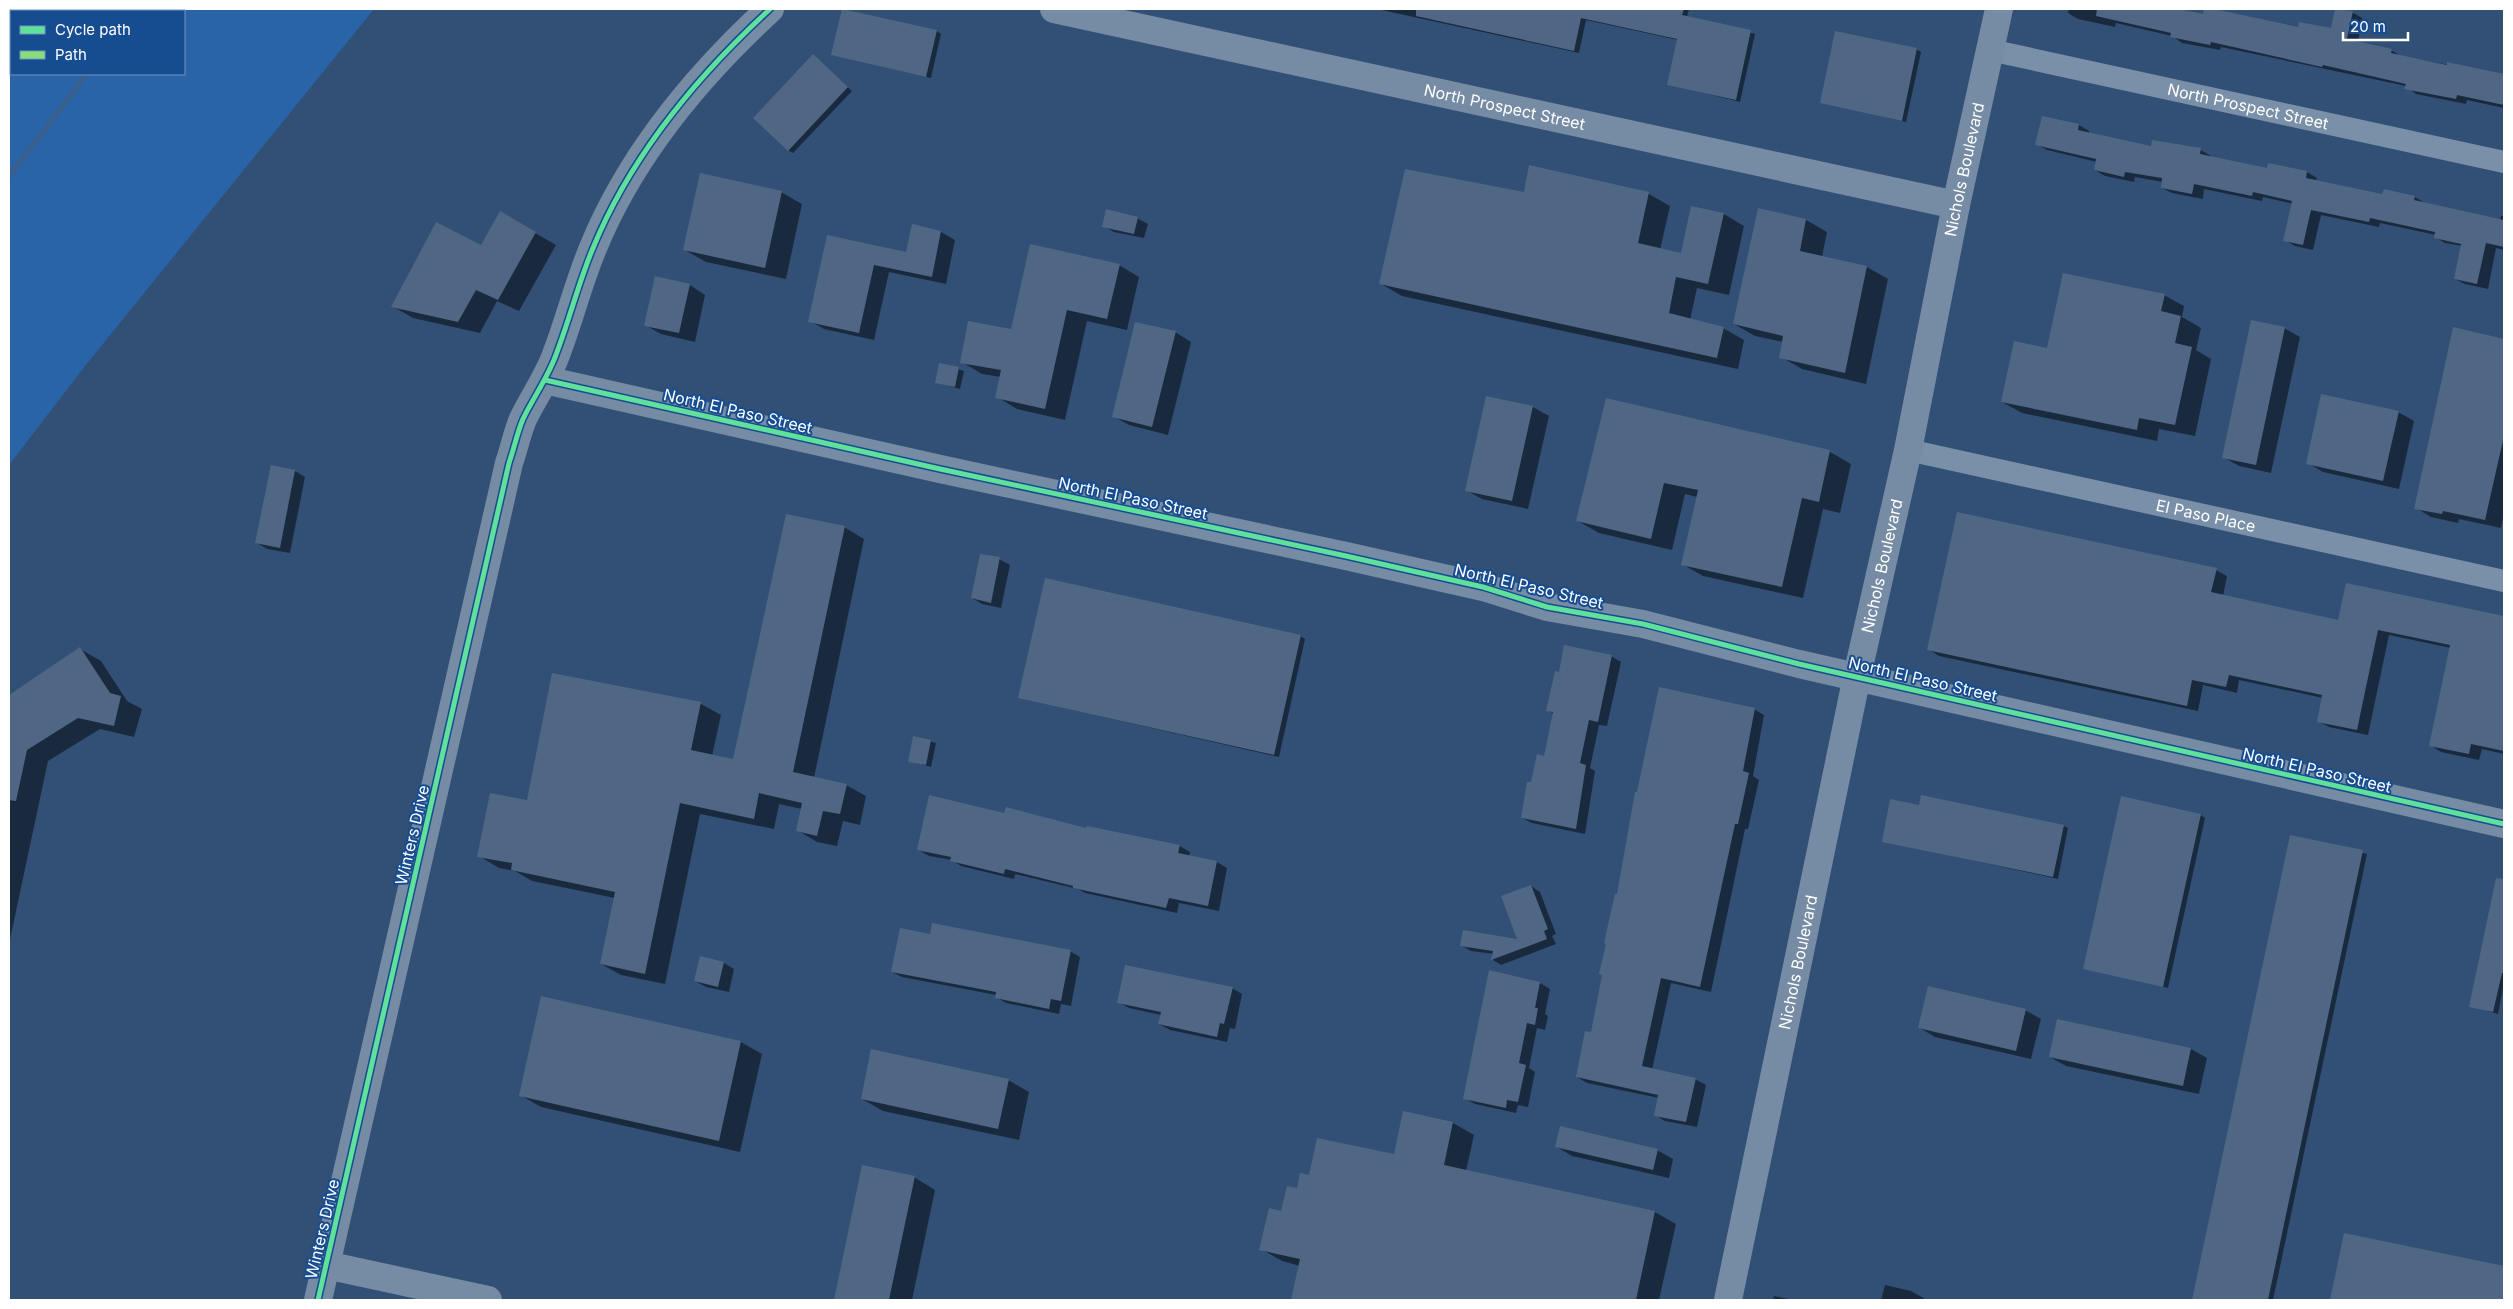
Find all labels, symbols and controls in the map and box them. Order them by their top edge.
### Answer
legend [10,10,185,75]
scale bar [2343,10,2408,42]
text: 20 m [2350,17,2386,36]
text: Cycle path [55,20,131,39]
text: Path [55,45,87,64]
street label: North Prospect Street [2166,79,2330,133]
street label: North Prospect Street [1422,80,1587,134]
street label: Nichols Boulevard [1940,100,1988,238]
street label: North El Paso Street [662,384,814,438]
street label: North El Paso Street [1057,472,1209,524]
street label: El Paso Place [2154,495,2258,536]
street label: Nichols Boulevard [1857,497,1907,635]
street label: North El Paso Street [1453,559,1605,613]
street label: North El Paso Street [1847,652,1999,706]
street label: North El Paso Street [2241,743,2393,797]
street label: Winters Drive [391,783,433,887]
street label: Nichols Boulevard [1774,893,1821,1031]
street label: Winters Drive [301,1177,343,1281]

